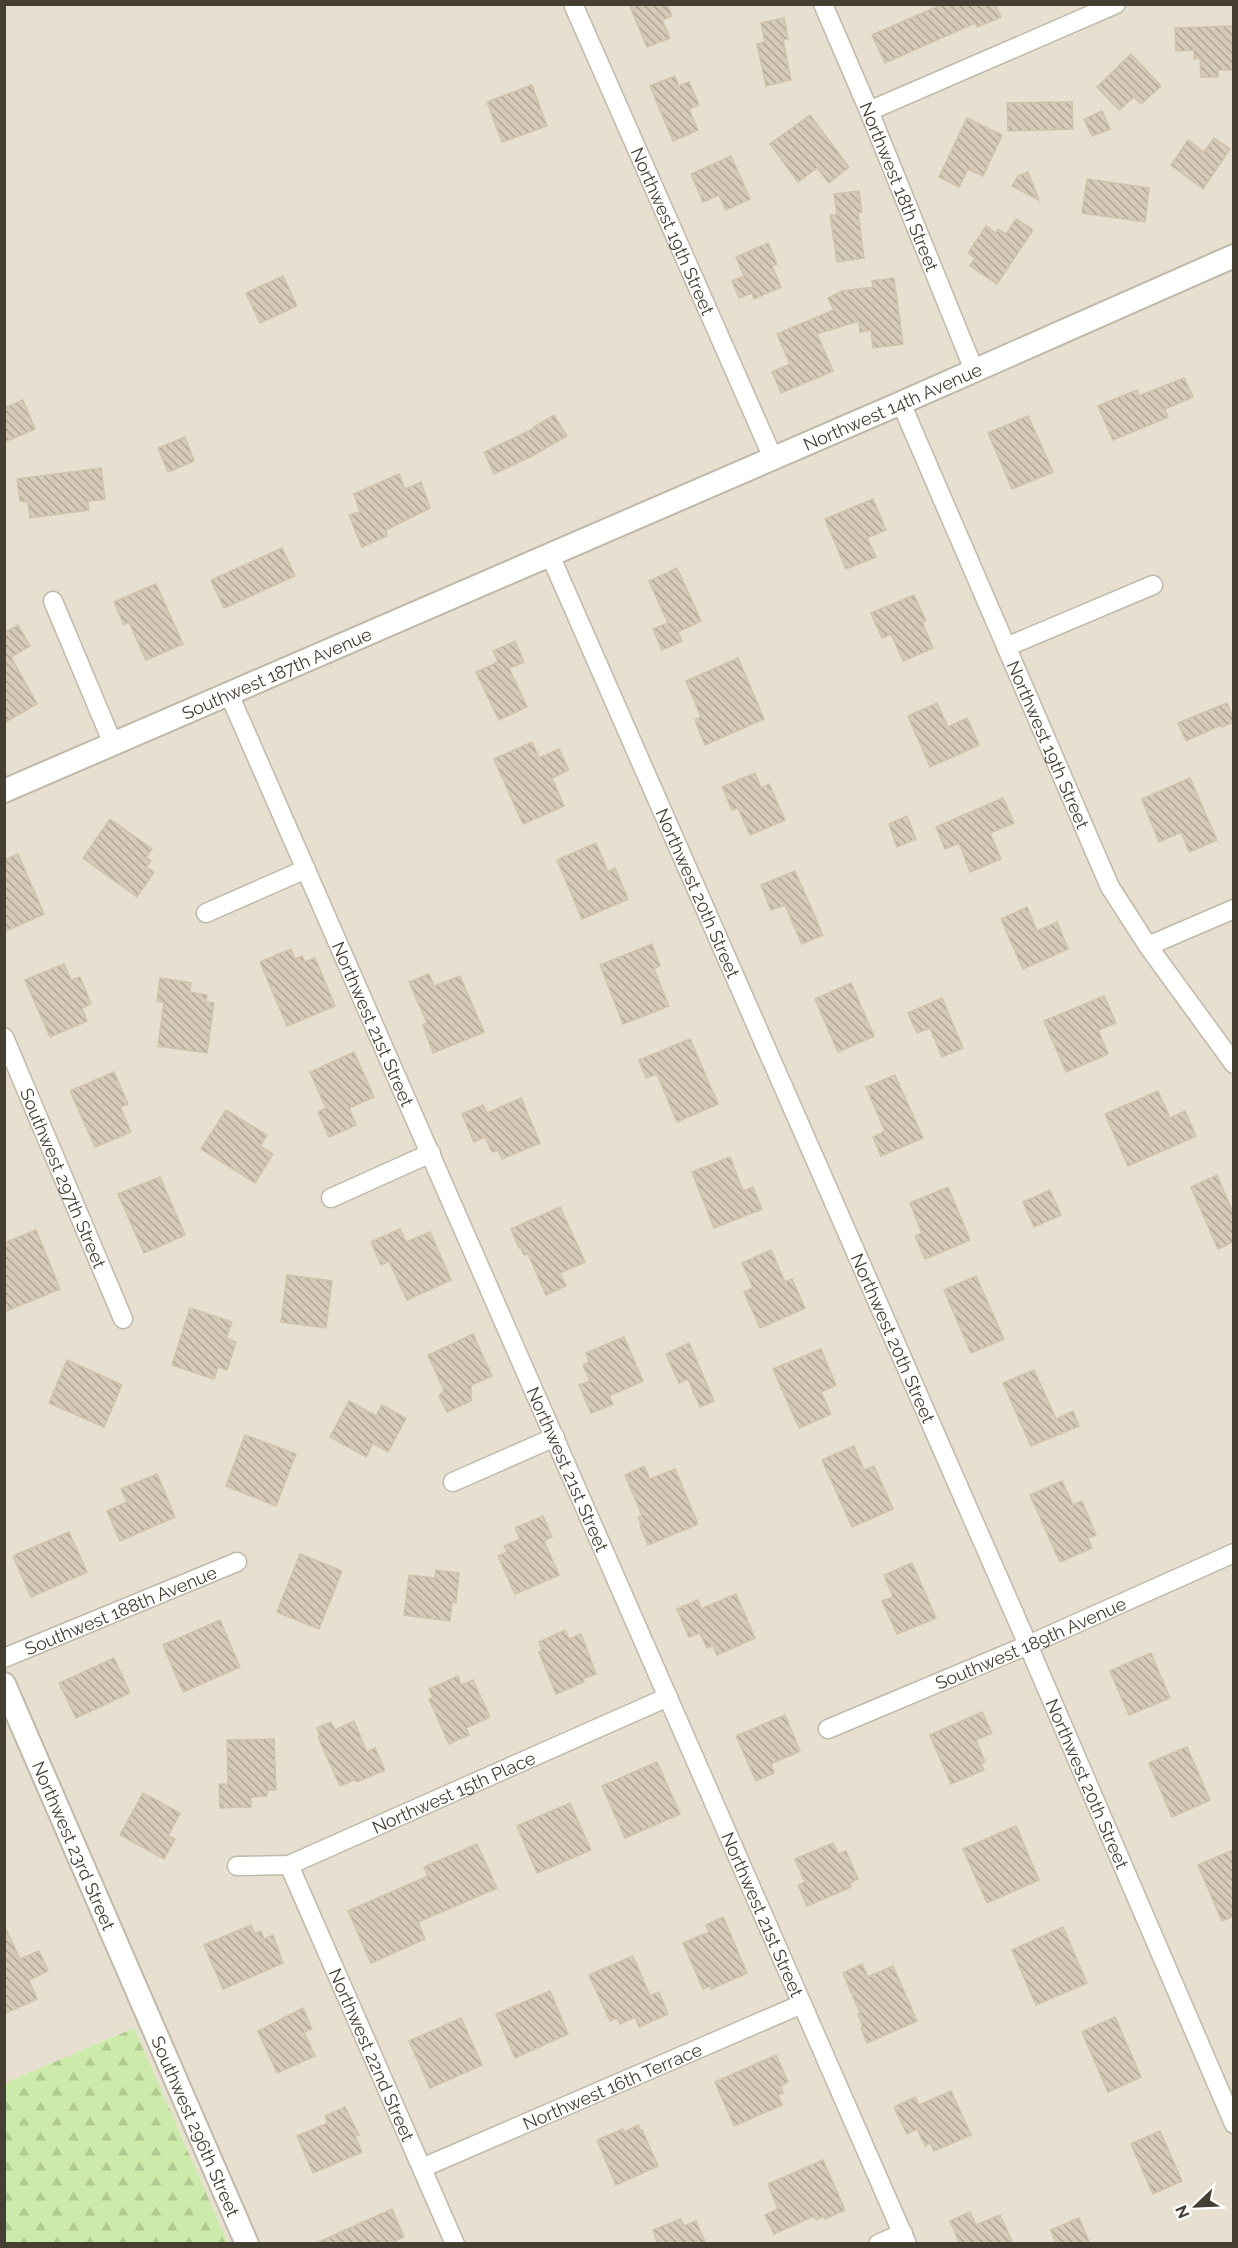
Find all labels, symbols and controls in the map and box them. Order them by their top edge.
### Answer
street label: Northwest 18th Street [856,99,943,274]
street label: Northwest 19th Street [627,144,719,318]
street label: Northwest 14th Avenue [800,358,985,455]
street label: Southwest 187th Avenue [178,623,375,723]
street label: Northwest 19th Street [1003,657,1094,832]
street label: Northwest 20th Street [652,805,745,981]
street label: Northwest 21st Street [328,938,419,1109]
street label: Southwest 297th Street [16,1085,111,1271]
street label: Northwest 20th Street [847,1250,940,1426]
street label: Northwest 21st Street [523,1383,613,1555]
street label: Southwest 188th Avenue [21,1561,220,1659]
street label: Southwest 189th Avenue [932,1592,1129,1693]
street label: Northwest 20th Street [1042,1695,1133,1872]
street label: Northwest 15th Place [369,1747,539,1837]
street label: Northwest 23rd Street [28,1758,120,1933]
street label: Northwest 21st Street [718,1829,808,2000]
street label: Northwest 22nd Street [325,1965,419,2144]
street label: Southwest 296th Street [147,2033,244,2220]
street label: Northwest 16th Terrace [519,2038,705,2134]
north arrow [1166,2176,1226,2236]
text: N [1172,2202,1194,2221]

